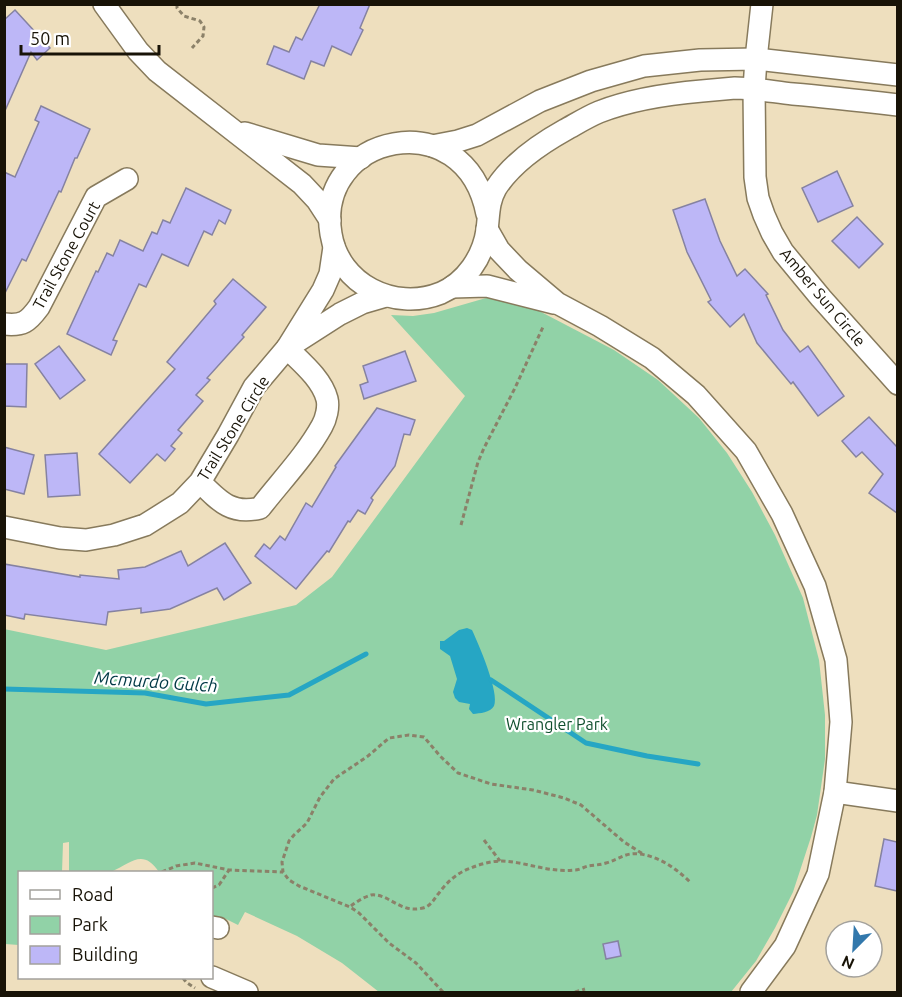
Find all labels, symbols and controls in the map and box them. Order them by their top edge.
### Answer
scale bar [21,18,159,56]
text: 50 m [30,28,70,48]
street label: Trail Stone Court [29,197,103,312]
street label: Amber Sun Circle [777,244,869,350]
street label: Trail Stone Circle [194,372,272,484]
water label: Mcmurdo Gulch [94,667,219,695]
park label: Wrangler Park [506,715,608,733]
legend [18,871,213,979]
text: Road [72,884,114,904]
text: Park [72,914,108,934]
north arrow [824,919,884,979]
text: Building [72,944,138,964]
text: N [839,952,857,973]

